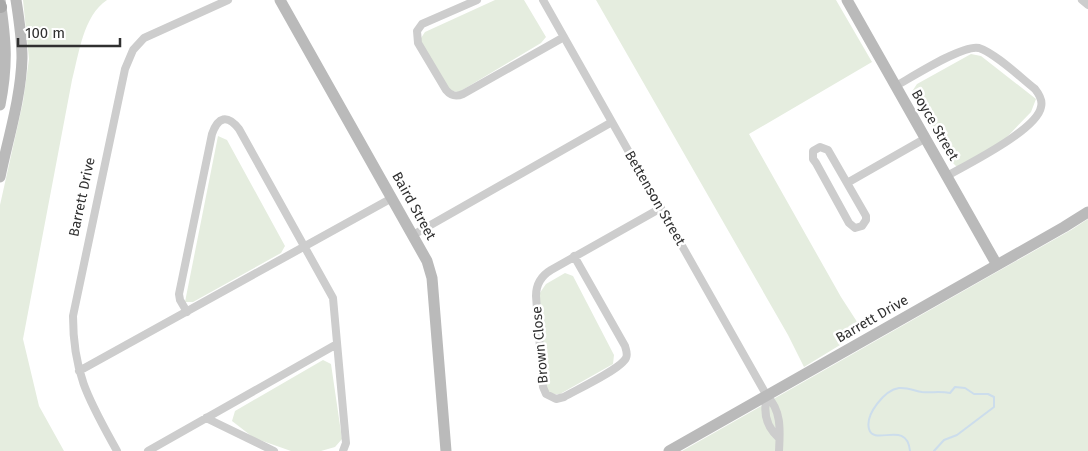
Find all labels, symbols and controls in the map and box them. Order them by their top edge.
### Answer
scale bar [18,15,120,47]
text: 100 m [25,24,65,42]
street label: Boyce Street [908,86,963,164]
street label: Bettenson Street [621,148,689,249]
street label: Barrett Drive [65,156,99,238]
street label: Baird Street [388,169,440,244]
street label: Barrett Drive [833,291,911,347]
street label: Brown Close [528,306,552,384]

